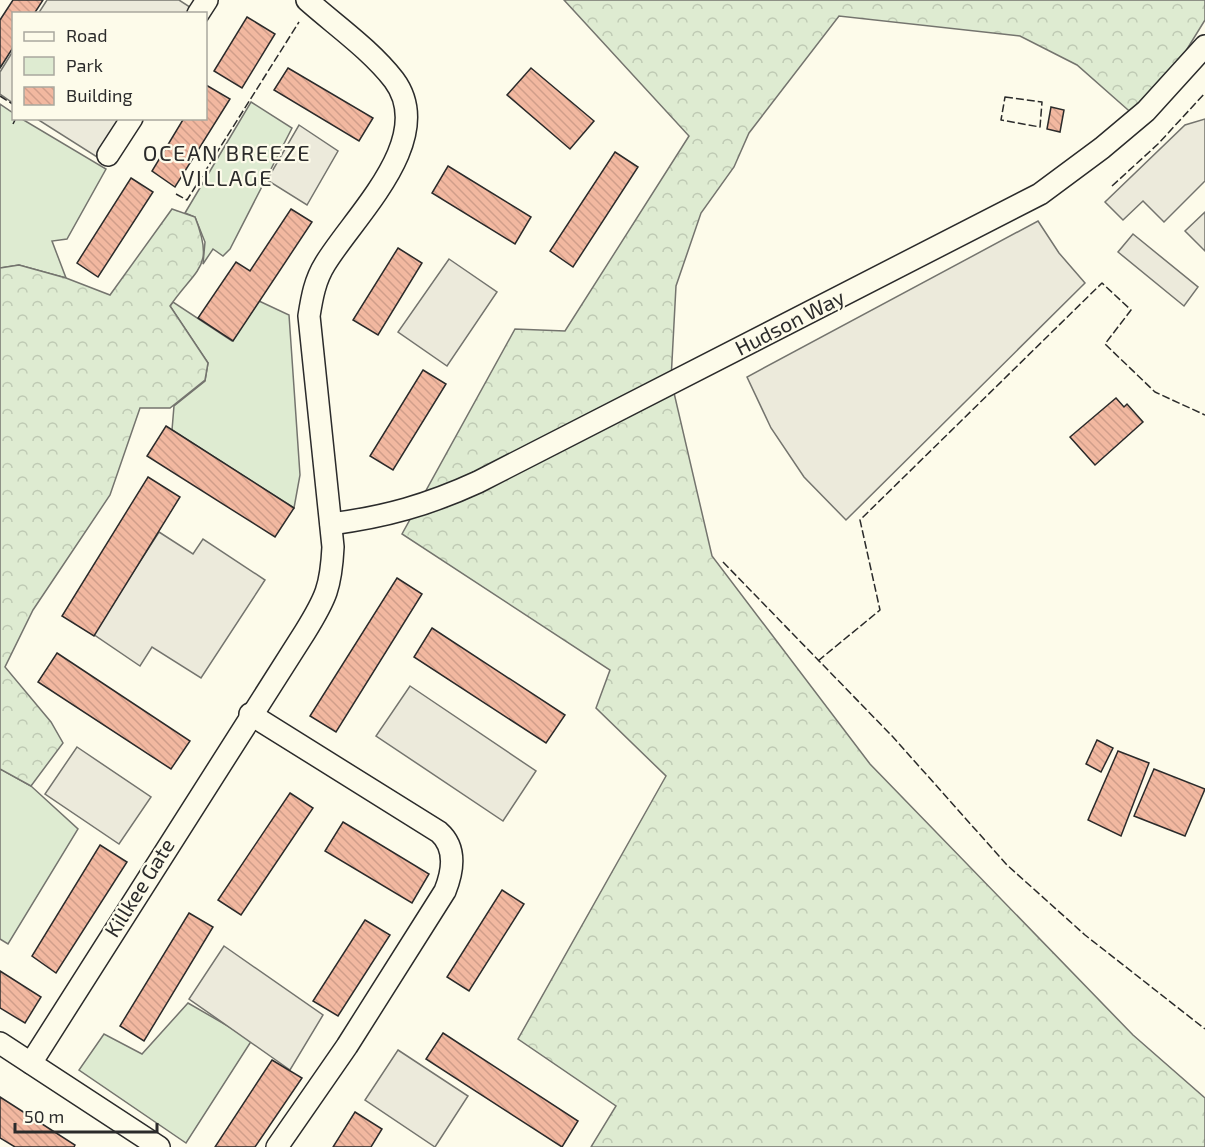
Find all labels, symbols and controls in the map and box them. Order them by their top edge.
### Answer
legend [12,12,207,120]
text: Road [66,24,107,46]
text: Park [66,54,103,76]
text: Building [66,84,133,106]
district label: OCEAN BREEZE VILLAGE [143,139,311,190]
street label: Hudson Way [730,283,848,360]
street label: Killkee Gate [99,833,179,941]
scale bar [15,1096,158,1134]
text: 50 m [24,1105,64,1127]

